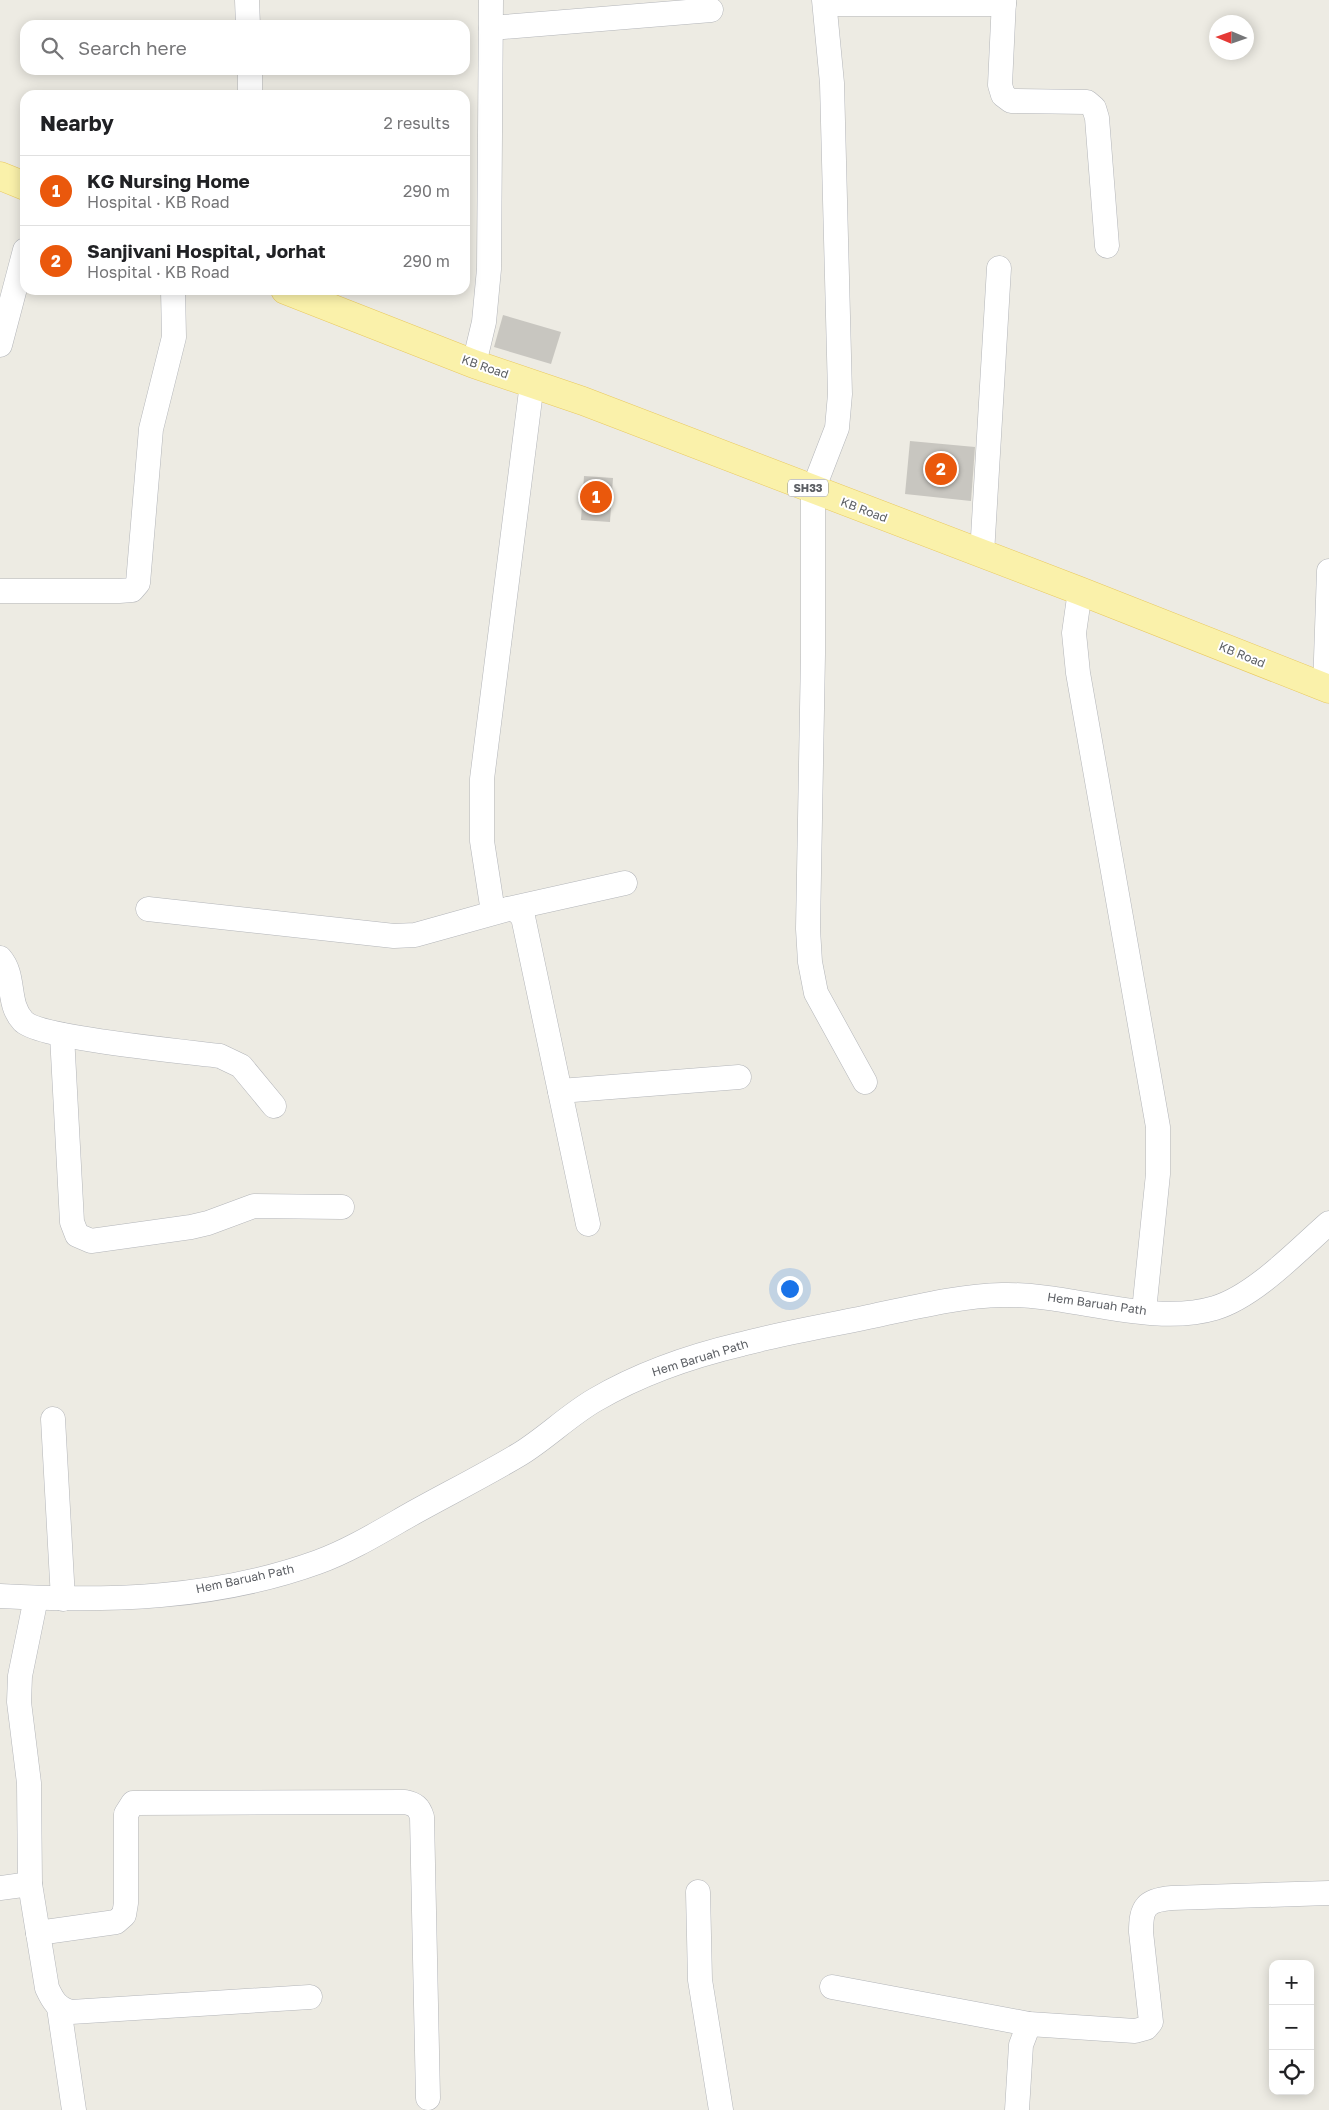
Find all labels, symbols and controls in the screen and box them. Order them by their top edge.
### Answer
north arrow [1209,15,1254,60]
search box [20,20,470,75]
icon: search [38,34,66,62]
text: Search here [78,36,187,59]
text: Nearby [40,110,114,136]
text: 2 results [384,113,450,133]
text: KG Nursing Home [87,169,250,192]
text: 1 [52,181,60,201]
text: 290 m [403,181,450,201]
text: Hospital · KB Road [87,192,230,212]
text: Sanjivani Hospital, Jorhat [87,239,326,262]
text: 2 [51,251,61,271]
text: 290 m [403,251,450,271]
text: Hospital · KB Road [87,262,230,282]
street label: KB Road [460,352,511,382]
pin: 2 [925,450,957,488]
pin: 1 [580,478,612,516]
road number: SH33 [788,479,828,496]
street label: KB Road [839,494,890,525]
street label: KB Road [1217,638,1268,671]
your location [777,1276,803,1302]
street label: Hem Baruah Path [1046,1289,1148,1318]
street label: Hem Baruah Path [650,1336,750,1379]
street label: Hem Baruah Path [194,1561,295,1596]
map controls [1269,1960,1314,2095]
button: + [1269,1960,1314,2005]
button: − [1269,2005,1314,2050]
button: locate [1269,2050,1314,2095]

